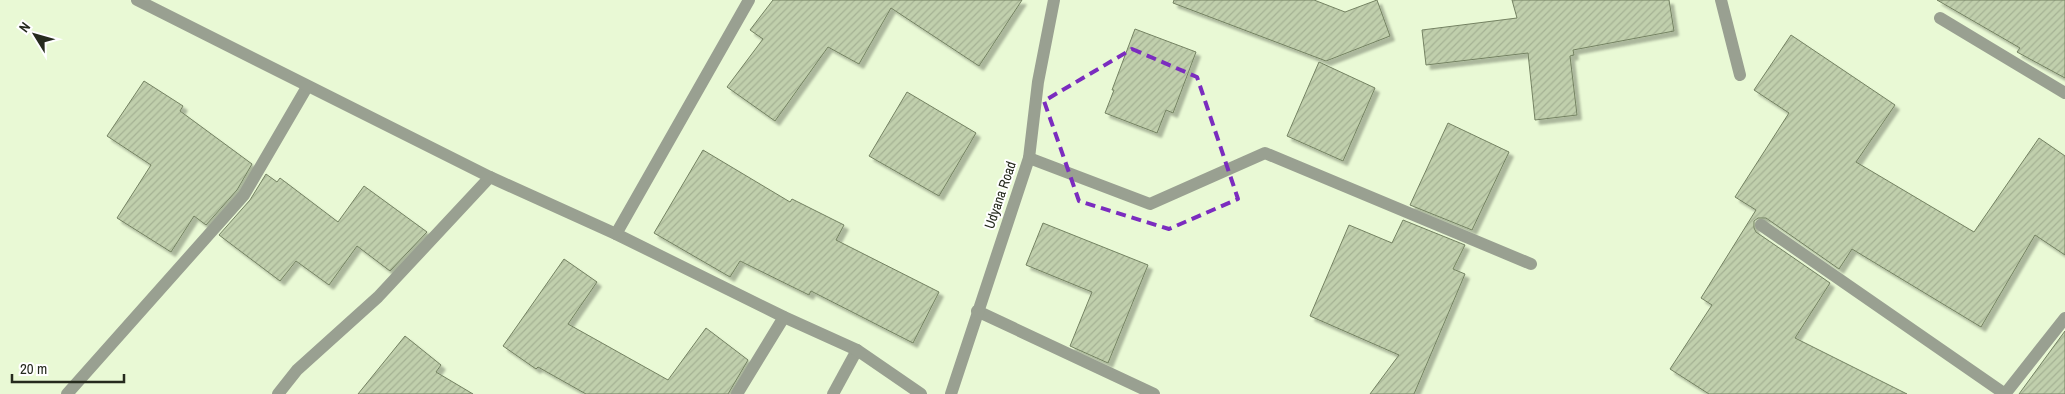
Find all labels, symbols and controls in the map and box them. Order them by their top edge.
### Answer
north arrow [10,10,60,60]
text: N [15,18,34,36]
street label: Udyana Road [980,159,1020,231]
scale bar [12,352,125,384]
text: 20 m [20,358,47,379]

